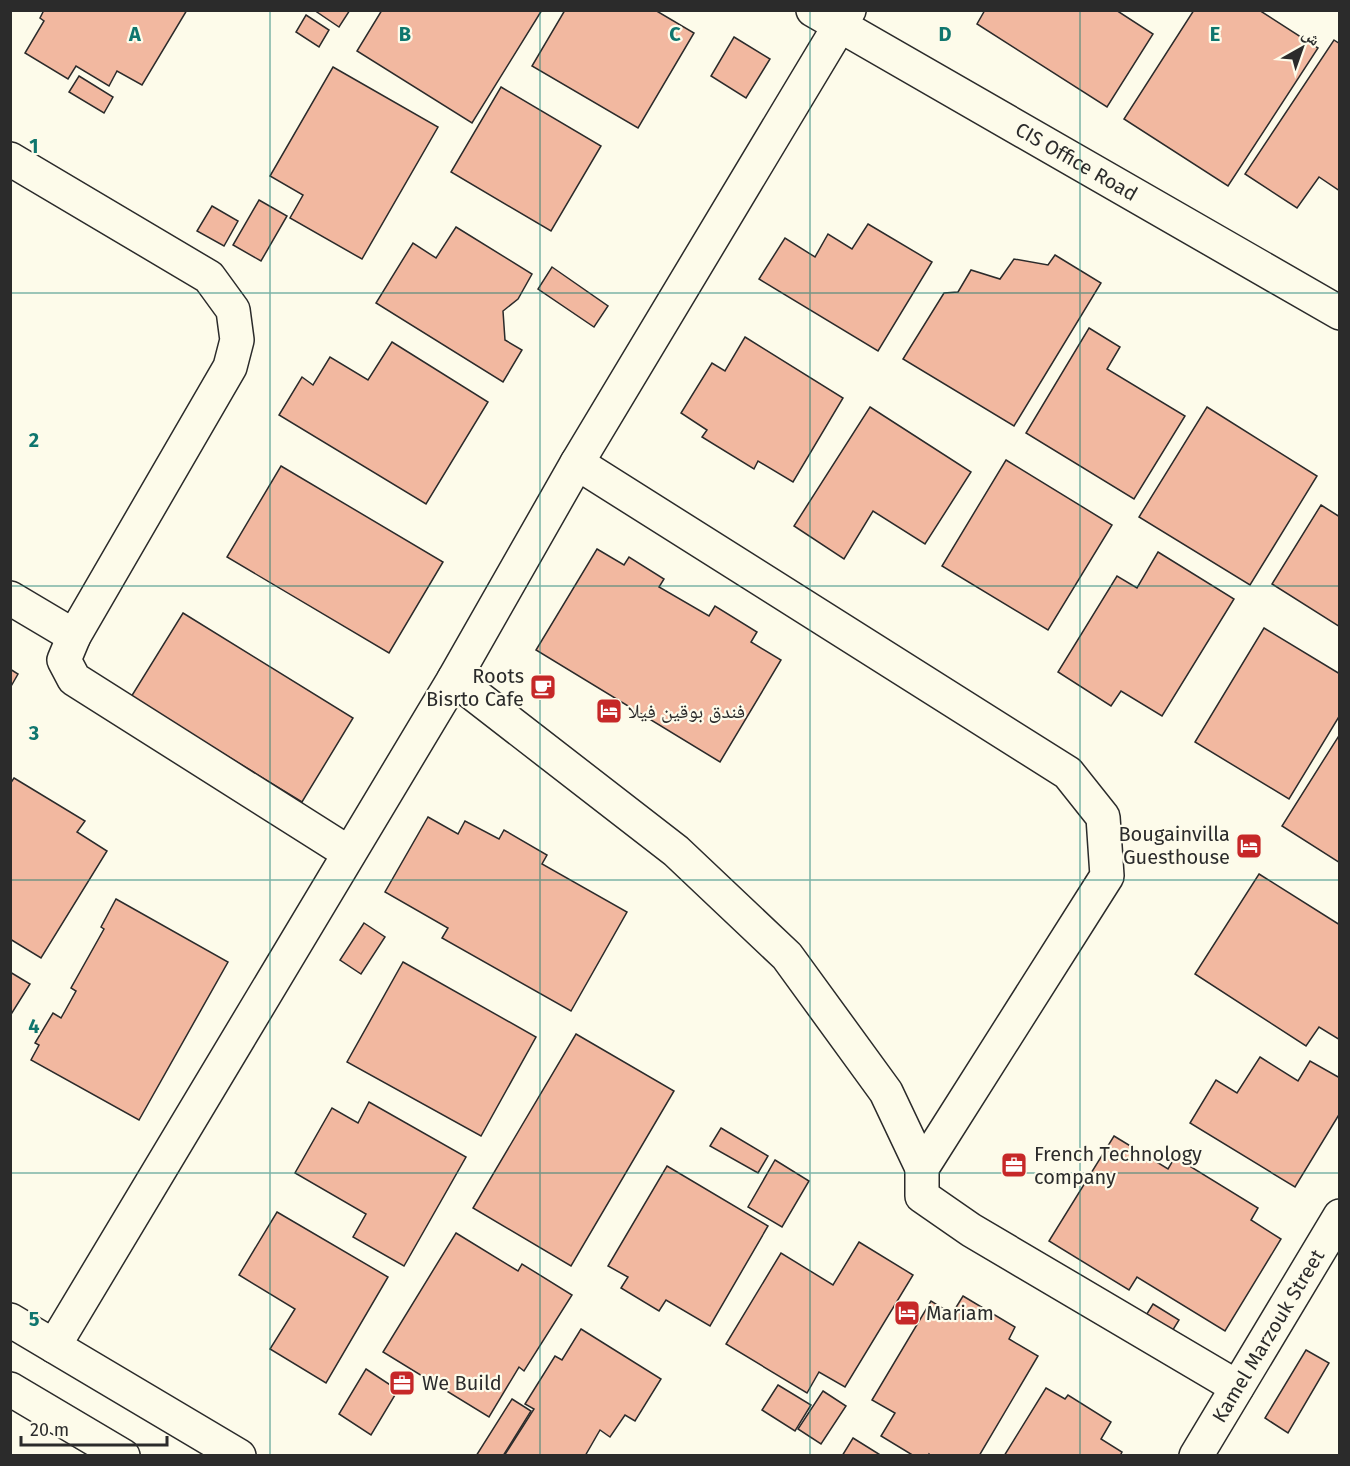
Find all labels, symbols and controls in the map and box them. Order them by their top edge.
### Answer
north arrow [1272,18,1332,78]
text: A [128,22,142,46]
text: B [399,22,411,46]
text: C [669,22,681,46]
text: D [938,22,952,46]
text: E [1210,22,1220,46]
text: ش [1299,24,1324,50]
street label: CIS Office Road [1011,117,1142,206]
text: 1 [29,134,39,158]
text: 2 [29,428,39,452]
place label: Roots Bisrto Cafe [426,664,524,711]
cafe icon: Roots Bisrto Cafe [528,672,558,702]
hotel icon: فندق بوقين فيلا [594,696,624,726]
place label: فندق بوقين فيلا [628,699,745,723]
text: 3 [28,721,39,745]
place label: Bougainvilla Guesthouse [1118,822,1230,869]
hotel icon: Bougainvilla Guesthouse [1234,831,1264,861]
text: 4 [28,1014,40,1038]
place label: French Technology company [1034,1142,1202,1189]
office icon: French Technology company [999,1150,1029,1180]
street label: Kamel Marzouk Street [1207,1244,1330,1427]
hotel icon: Mariam [892,1298,922,1328]
place label: Mariam [926,1301,994,1325]
text: 5 [29,1307,40,1331]
office icon: We Build [387,1368,417,1398]
place label: We Build [422,1371,502,1395]
scale bar [21,1409,166,1447]
text: 20 m [30,1419,69,1441]

